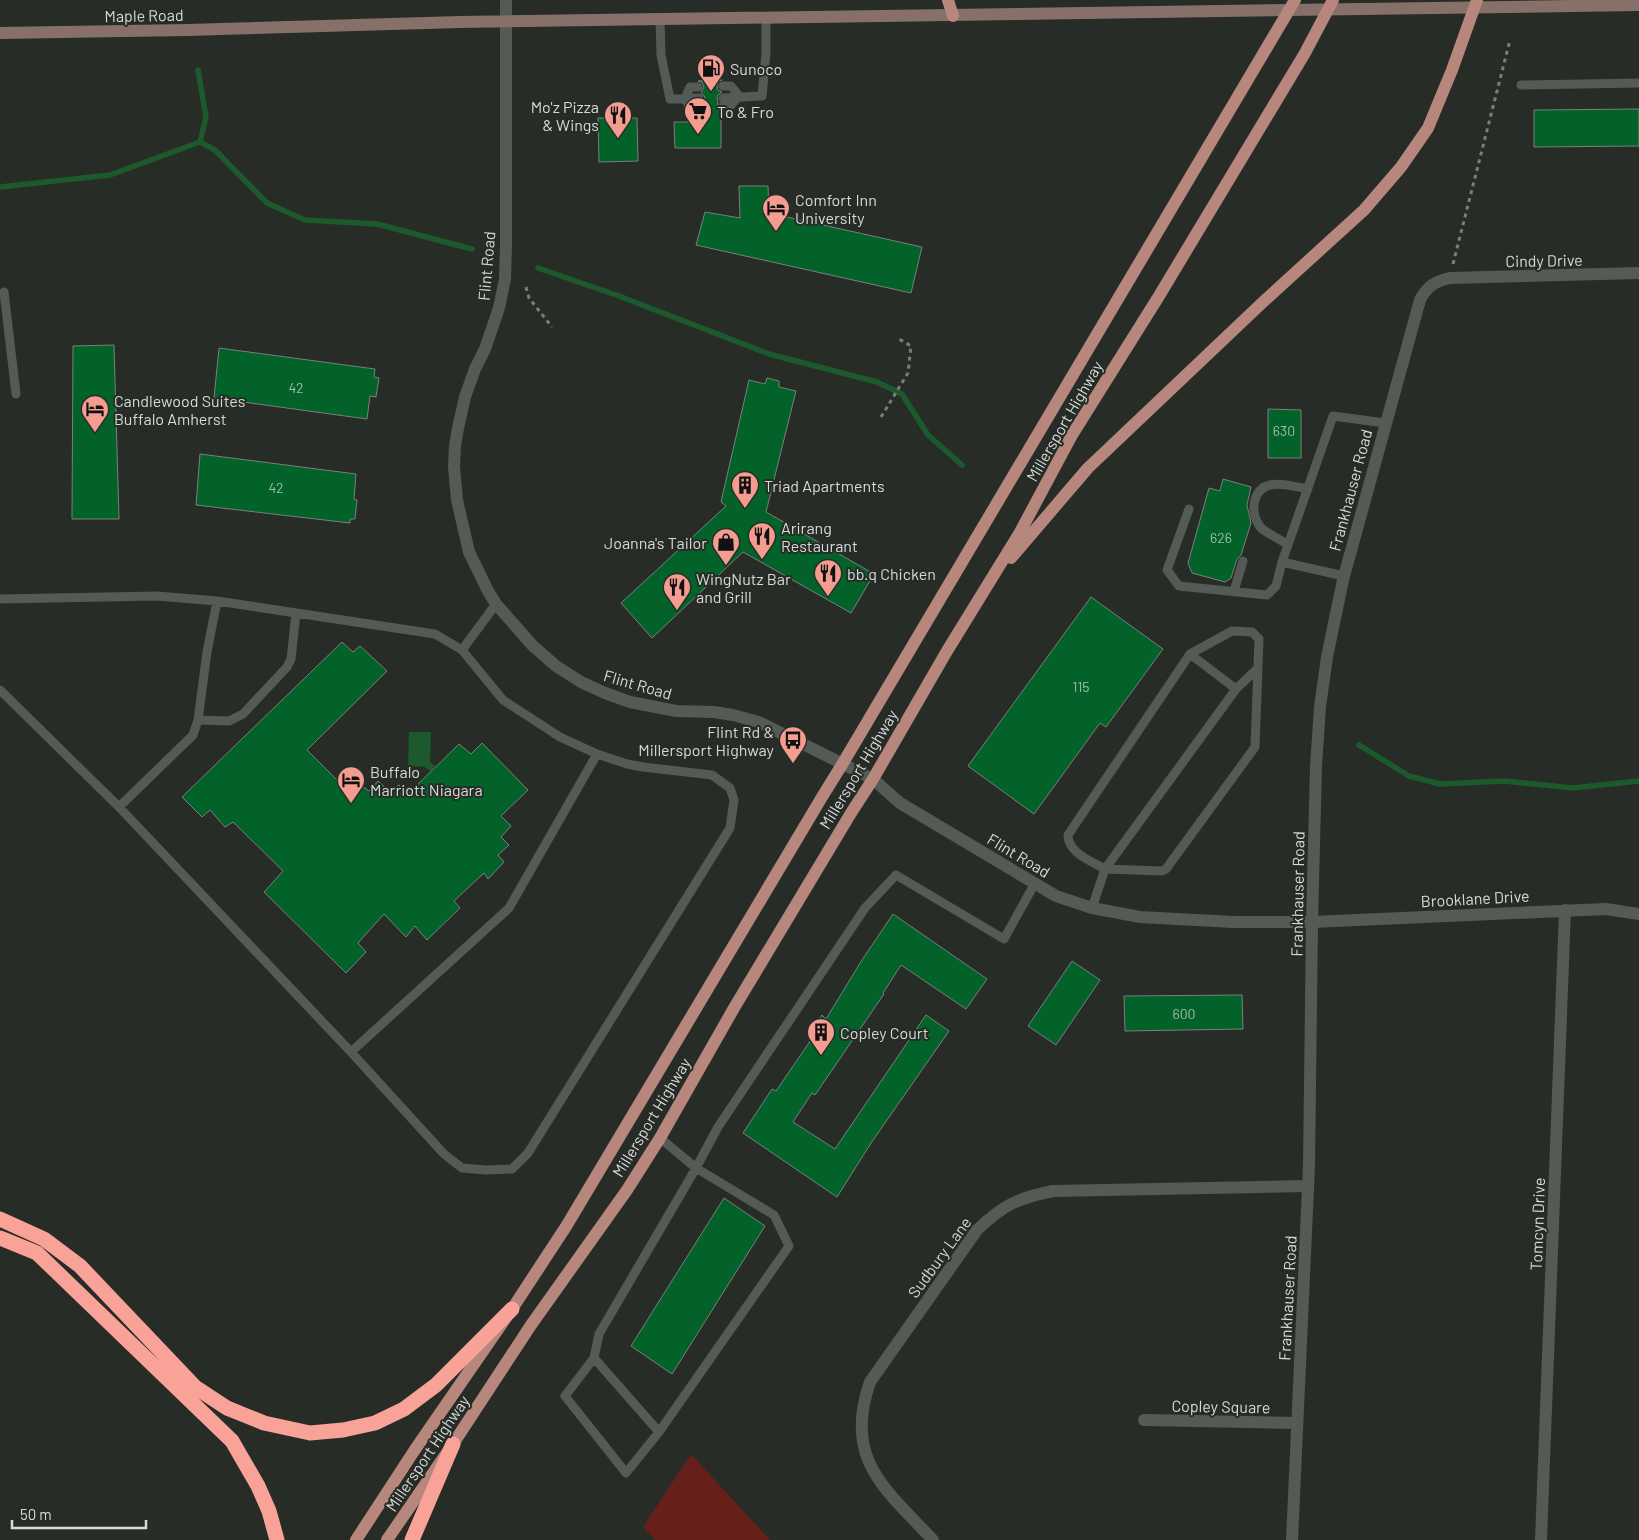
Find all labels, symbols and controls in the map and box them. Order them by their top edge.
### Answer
street label: Maple Road [104,5,184,25]
fuel station icon: Sunoco [696,53,726,92]
place label: Sunoco [730,59,782,78]
supermarket icon: To & Fro [683,96,713,135]
place label: Mo'z Pizza & Wings [531,97,599,134]
restaurant icon: Mo'z Pizza & Wings [603,100,633,139]
place label: To & Fro [717,102,774,121]
place label: Comfort Inn University [795,190,877,227]
hotel icon: Comfort Inn University [761,193,791,232]
street label: Flint Road [473,230,499,302]
street label: Cindy Drive [1505,250,1583,270]
street label: Millersport Highway [1022,357,1106,485]
house number: 42 [288,379,304,396]
place label: Candlewood Suites Buffalo Amherst [114,391,245,428]
hotel icon: Candlewood Suites Buffalo Amherst [80,394,110,433]
house number: 630 [1273,422,1295,439]
street label: Frankhauser Road [1325,427,1375,553]
building icon: Triad Apartments [730,470,760,509]
place label: Triad Apartments [764,476,885,495]
house number: 42 [268,479,284,496]
place label: Arirang Restaurant [781,518,858,555]
restaurant icon: Arirang Restaurant [747,521,777,560]
shop icon: Joanna's Tailor [711,527,741,566]
house number: 626 [1210,529,1232,546]
place label: Joanna's Tailor [604,533,707,552]
restaurant icon: bb.q Chicken [813,558,843,597]
place label: bb.q Chicken [847,564,936,583]
place label: WingNutz Bar and Grill [696,569,791,606]
restaurant icon: WingNutz Bar and Grill [662,572,692,611]
street label: Flint Road [602,665,674,703]
house number: 115 [1072,678,1090,695]
street label: Millersport Highway [815,705,901,832]
place label: Flint Rd & Millersport Highway [638,722,775,759]
bus stop icon: Flint Rd & Millersport Highway [778,725,808,764]
place label: Buffalo Marriott Niagara [370,762,483,799]
hotel icon: Buffalo Marriott Niagara [336,765,366,804]
street label: Flint Road [984,829,1054,881]
street label: Frankhauser Road [1286,831,1308,957]
street label: Brooklane Drive [1420,886,1530,910]
house number: 600 [1172,1005,1196,1022]
building icon: Copley Court [806,1017,836,1056]
place label: Copley Court [840,1023,929,1042]
street label: Millersport Highway [608,1053,694,1180]
street label: Tomcyn Drive [1526,1177,1548,1271]
street label: Sudbury Lane [903,1213,975,1301]
street label: Frankhauser Road [1274,1235,1300,1361]
street label: Millersport Highway [381,1391,473,1515]
street label: Copley Square [1171,1396,1271,1416]
scale bar [12,1498,146,1530]
text: 50 m [20,1505,52,1523]

